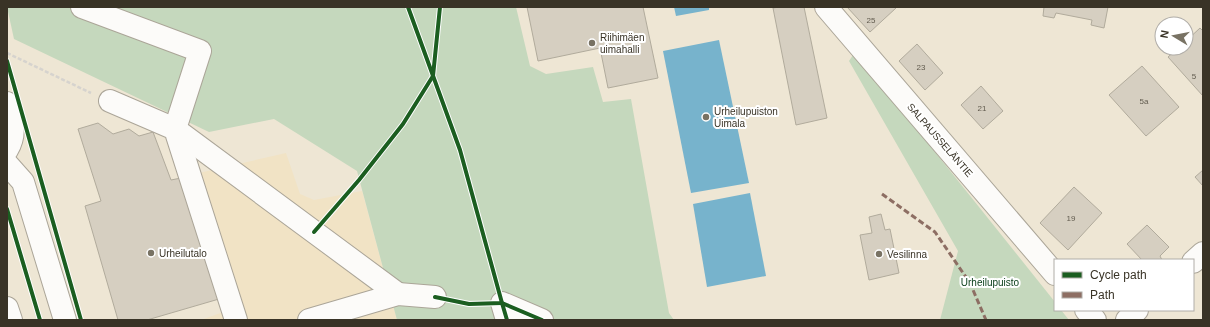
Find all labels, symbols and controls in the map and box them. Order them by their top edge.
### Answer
house number: 25 [867,16,876,25]
north arrow [1154,16,1194,56]
text: N [1158,29,1171,39]
place label: Riihimäen uimahalli [600,32,644,55]
marker: Riihimäen uimahalli [587,38,597,48]
house number: 23 [917,63,926,72]
house number: 5 [1192,72,1197,81]
house number: 5a [1140,97,1149,106]
street label: SALPAUSSELÄNTIE [905,101,975,179]
house number: 21 [978,104,987,113]
place label: Urheilupuiston Uimala [714,106,778,129]
marker: Urheilupuiston Uimala [701,112,711,122]
house number: 19 [1067,214,1076,223]
marker: Urheilutalo [146,248,156,258]
place label: Urheilutalo [159,248,207,259]
marker: Vesilinna [874,249,884,259]
place label: Vesilinna [887,249,927,260]
legend [1054,259,1194,311]
text: Cycle path [1090,268,1147,282]
park label: Urheilupuisto [961,277,1020,288]
text: Path [1090,288,1115,302]

